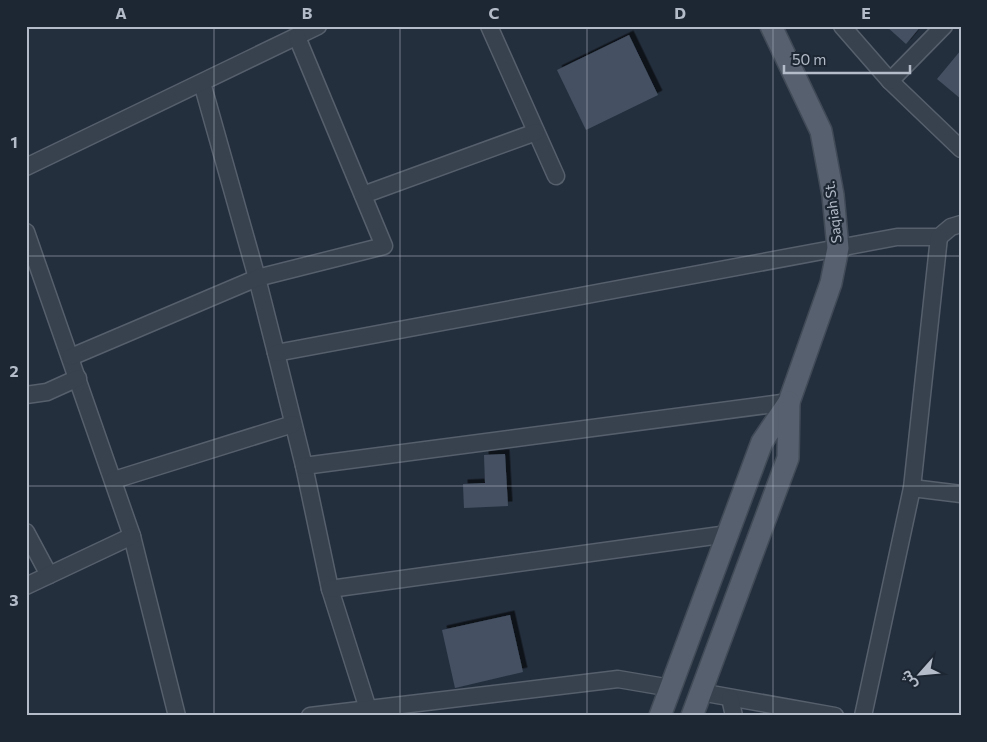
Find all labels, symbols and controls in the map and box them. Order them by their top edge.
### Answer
text: A [115,3,127,22]
text: B [302,3,313,22]
text: C [489,3,500,22]
text: D [674,3,686,22]
text: E [861,3,871,22]
scale bar [784,42,911,74]
text: 50 m [792,50,826,68]
text: 1 [10,132,18,151]
street label: Saqiah St. [820,180,845,244]
text: 2 [9,361,19,380]
text: 3 [9,590,19,609]
north arrow [894,650,944,700]
text: ش [896,668,920,693]

